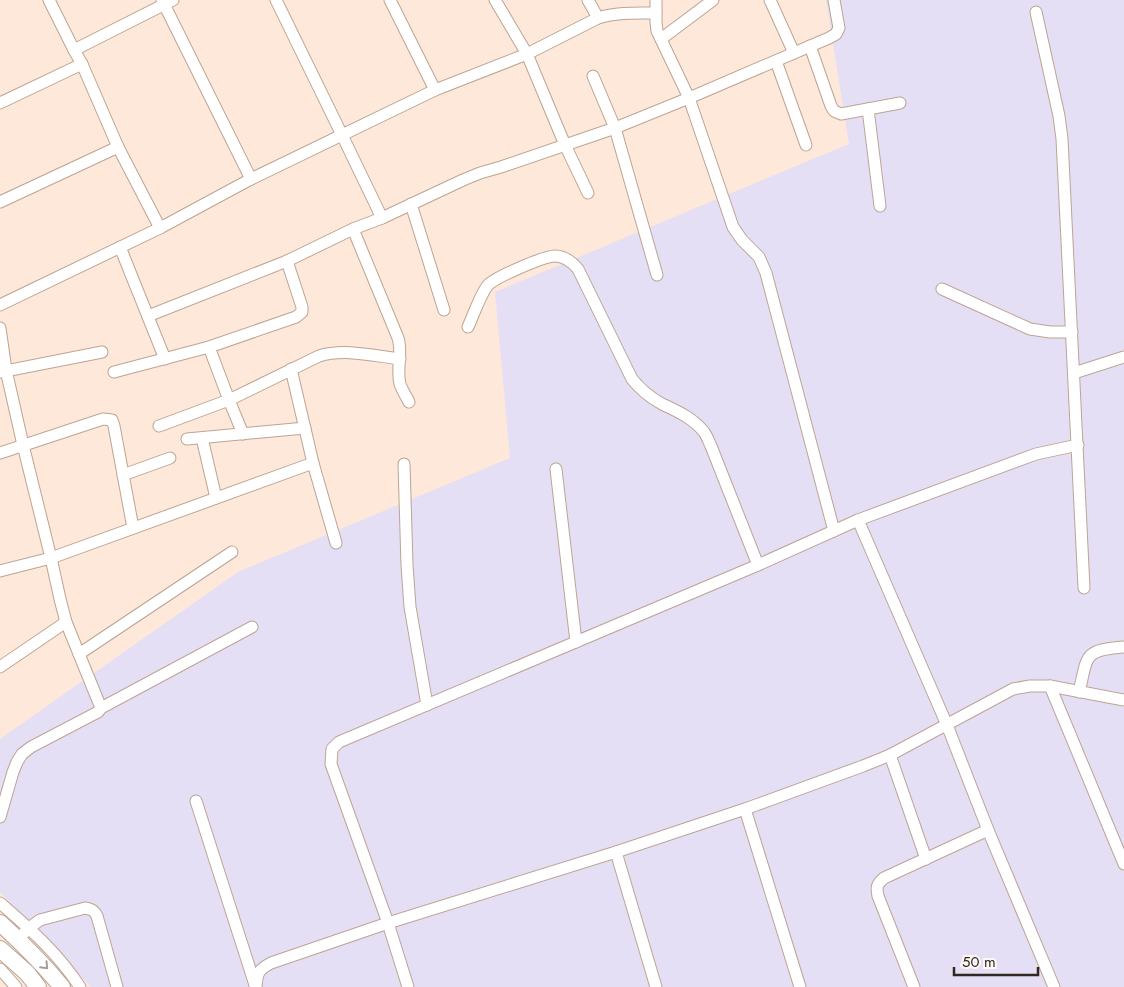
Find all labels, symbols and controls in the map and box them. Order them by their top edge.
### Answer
scale bar [954,944,1038,976]
text: 50 m [962,951,996,973]
one-way arrow [39,961,48,970]

